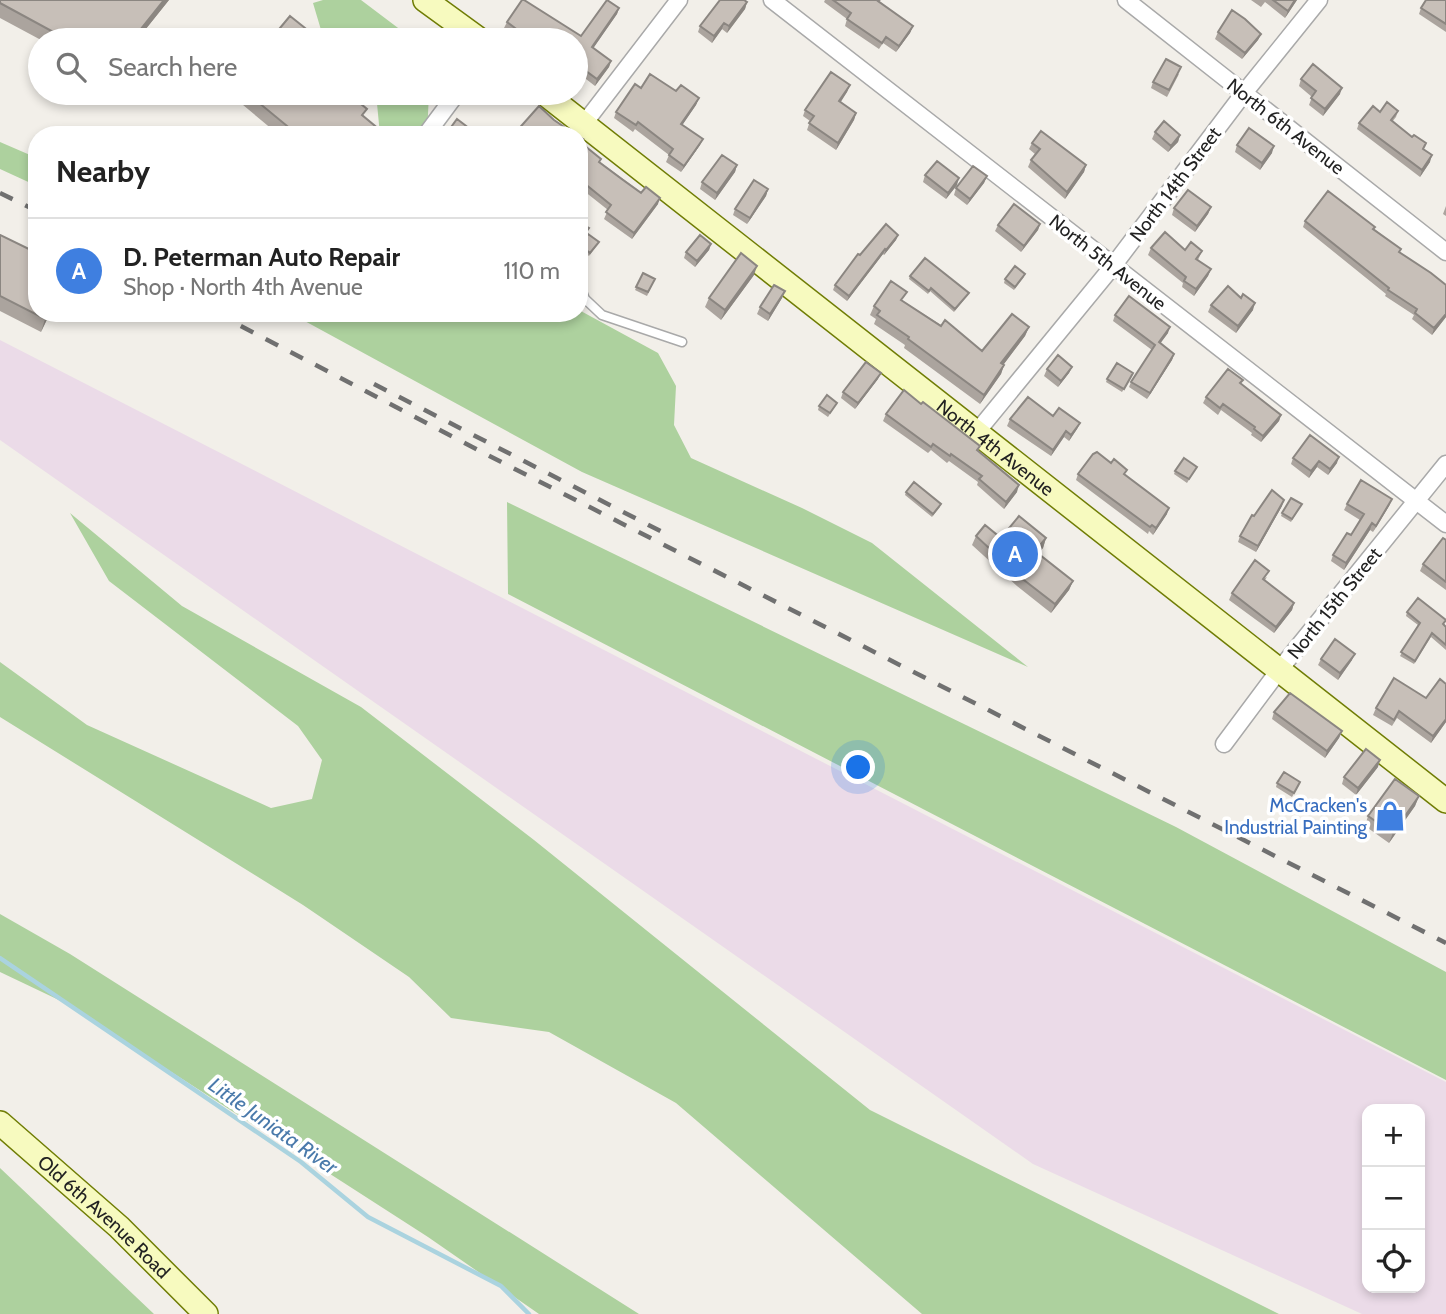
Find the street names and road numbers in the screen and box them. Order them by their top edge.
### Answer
street label: North 6th Avenue [1222,73,1349,180]
street label: North 14th Street [1125,122,1226,246]
street label: North 5th Avenue [1045,210,1171,315]
street label: North 4th Avenue [932,395,1059,501]
street label: North 15th Street [1282,542,1387,664]
street label: Old 6th Avenue Road [33,1150,175,1283]

